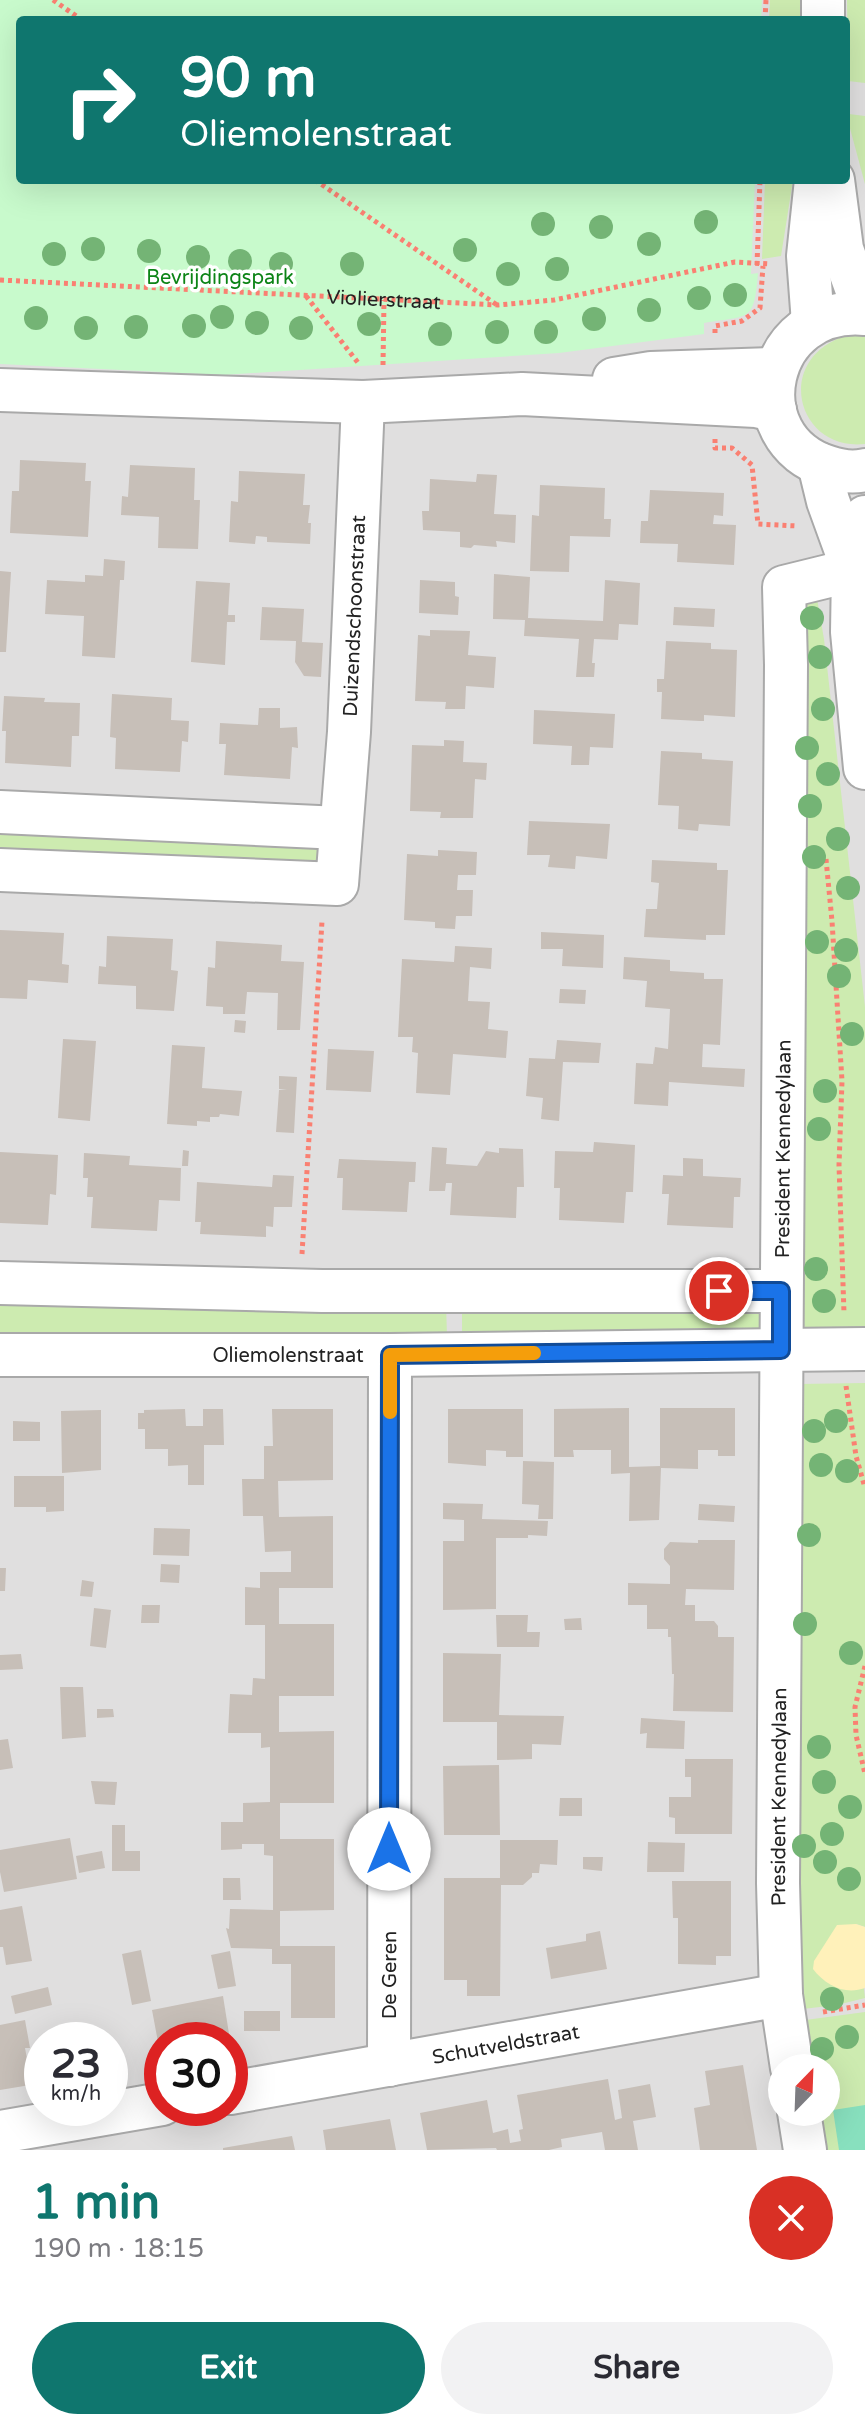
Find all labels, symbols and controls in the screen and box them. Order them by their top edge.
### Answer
text: 90 m [180,45,316,112]
icon: right [48,48,152,152]
text: Oliemolenstraat [180,113,452,156]
park label: Bevrijdingspark [146,266,294,290]
street label: Violierstraat [326,285,442,315]
street label: Duizendschoonstraat [339,514,371,717]
street label: President Kennedylaan [771,1039,797,1258]
pin [685,1257,753,1325]
icon: arrive [697,1269,741,1313]
street label: Oliemolenstraat [212,1344,364,1368]
street label: President Kennedylaan [767,1687,792,1907]
position arrow [347,1807,431,1891]
street label: De Geren [378,1931,402,2019]
street label: Schutveldstraat [430,2020,582,2070]
speed limit sign: 30 [144,2022,248,2126]
text: 23 [51,2040,101,2088]
north arrow [768,2054,840,2126]
map controls [768,2054,840,2126]
text: km/h [51,2082,101,2106]
text: 1 min [32,2174,160,2232]
button: close [749,2176,833,2260]
text: 190 m · 18:15 [32,2233,204,2264]
button: Exit [32,2322,425,2414]
button: Share [441,2322,833,2414]

